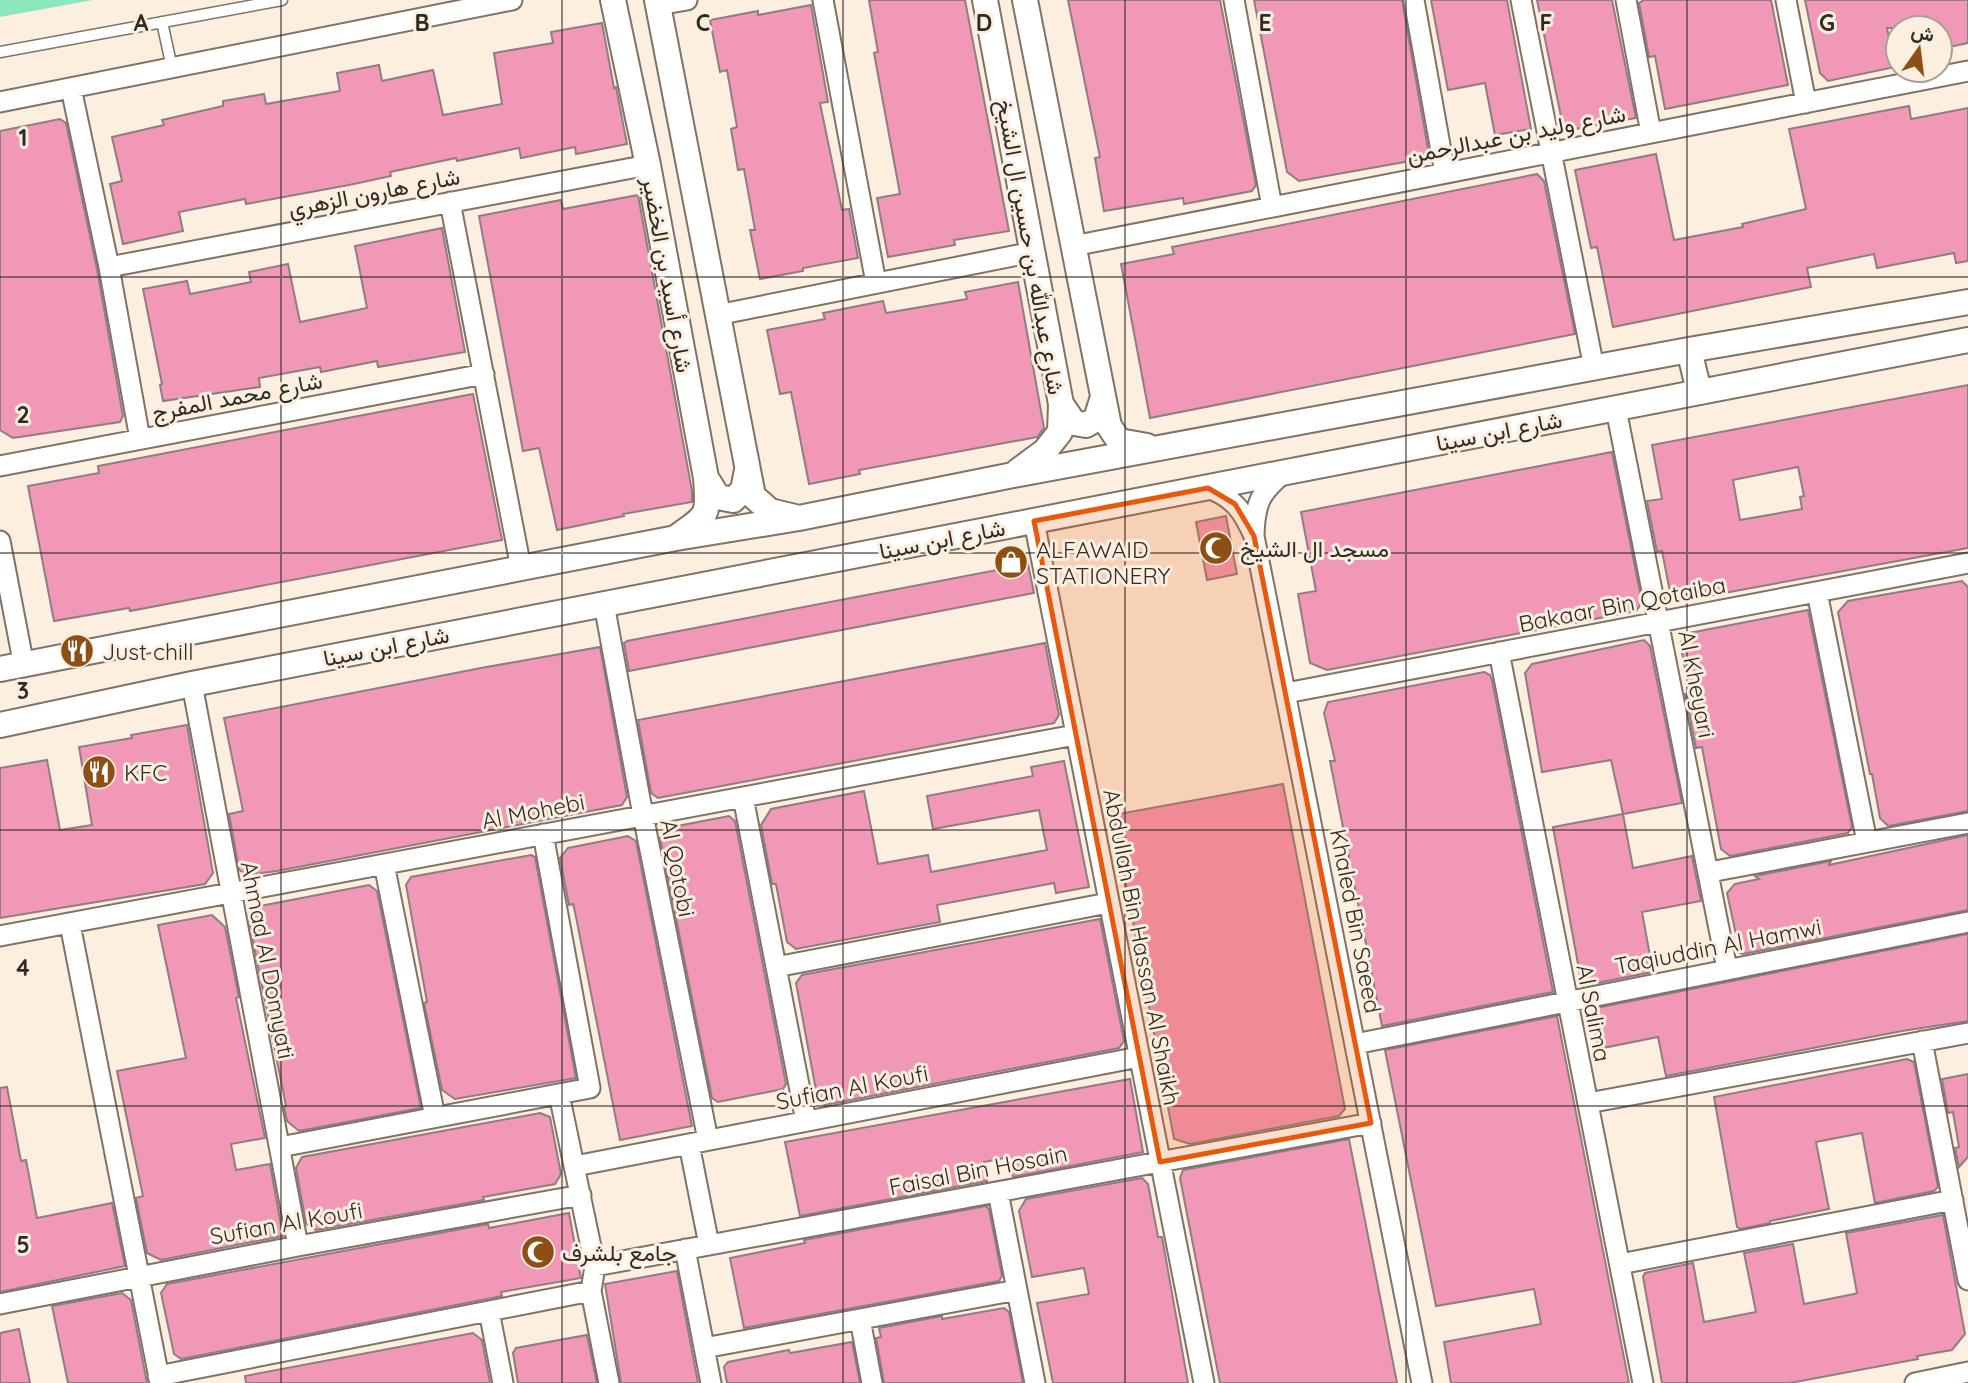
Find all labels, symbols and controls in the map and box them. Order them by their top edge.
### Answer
text: A [134,8,149,37]
text: B [414,8,430,37]
text: C [696,8,710,37]
text: D [976,8,992,37]
text: E [1258,8,1272,37]
text: F [1540,8,1552,37]
text: G [1819,8,1835,37]
north arrow [1884,14,1954,84]
text: ش [1909,18,1937,47]
street label: شارع عبدالله بن حسين ال الشيخ [989,97,1071,397]
street label: شارع وليد بن عبدالرحمن [1404,99,1628,171]
text: 1 [19,123,27,152]
street label: شارع هارون الزهري [286,161,463,228]
street label: شارع أسيد بن الخضير [634,174,699,375]
street label: شارع محمد المفرج [149,365,325,429]
text: 2 [16,400,30,429]
street label: شارع ابن سينا [1434,405,1565,459]
street label: شارع ابن سينا [877,513,1008,567]
mosque icon: مسجد ال الشيخ [1197,529,1235,567]
place label: مسجد ال الشيخ [1240,534,1389,565]
place label: ALFAWAID STATIONERY [1036,535,1170,590]
shop icon: ALFAWAID STATIONERY [992,543,1030,581]
street label: Bakaar Bin Qotaiba [1516,570,1728,638]
street label: شارع ابن سينا [321,620,452,674]
street label: Al Kheyari [1672,628,1722,740]
restaurant icon: Just chill [58,632,96,670]
place label: Just chill [102,637,194,666]
text: 3 [17,676,29,705]
restaurant icon: KFC [80,753,118,791]
place label: KFC [124,758,167,787]
street label: Abdullah Bin Hassan Al Shaikh [1097,786,1187,1108]
street label: Al Mohebi [479,787,587,835]
street label: Al Qotobi [654,817,702,919]
street label: Khaled Bin Saeed [1324,826,1388,1016]
street label: Ahmad Al Domyati [235,859,301,1061]
street label: Taqiuddin Al Hamwi [1612,912,1824,980]
text: 4 [16,953,30,982]
street label: Al Salima [1570,962,1618,1064]
street label: Sufian Al Koufi [773,1058,931,1116]
street label: Faisal Bin Hosain [886,1139,1070,1201]
street label: Sufian Al Koufi [207,1195,365,1251]
text: 5 [16,1230,30,1259]
mosque icon: جامع بلشرف [519,1233,557,1271]
place label: جامع بلشرف [562,1238,677,1269]

